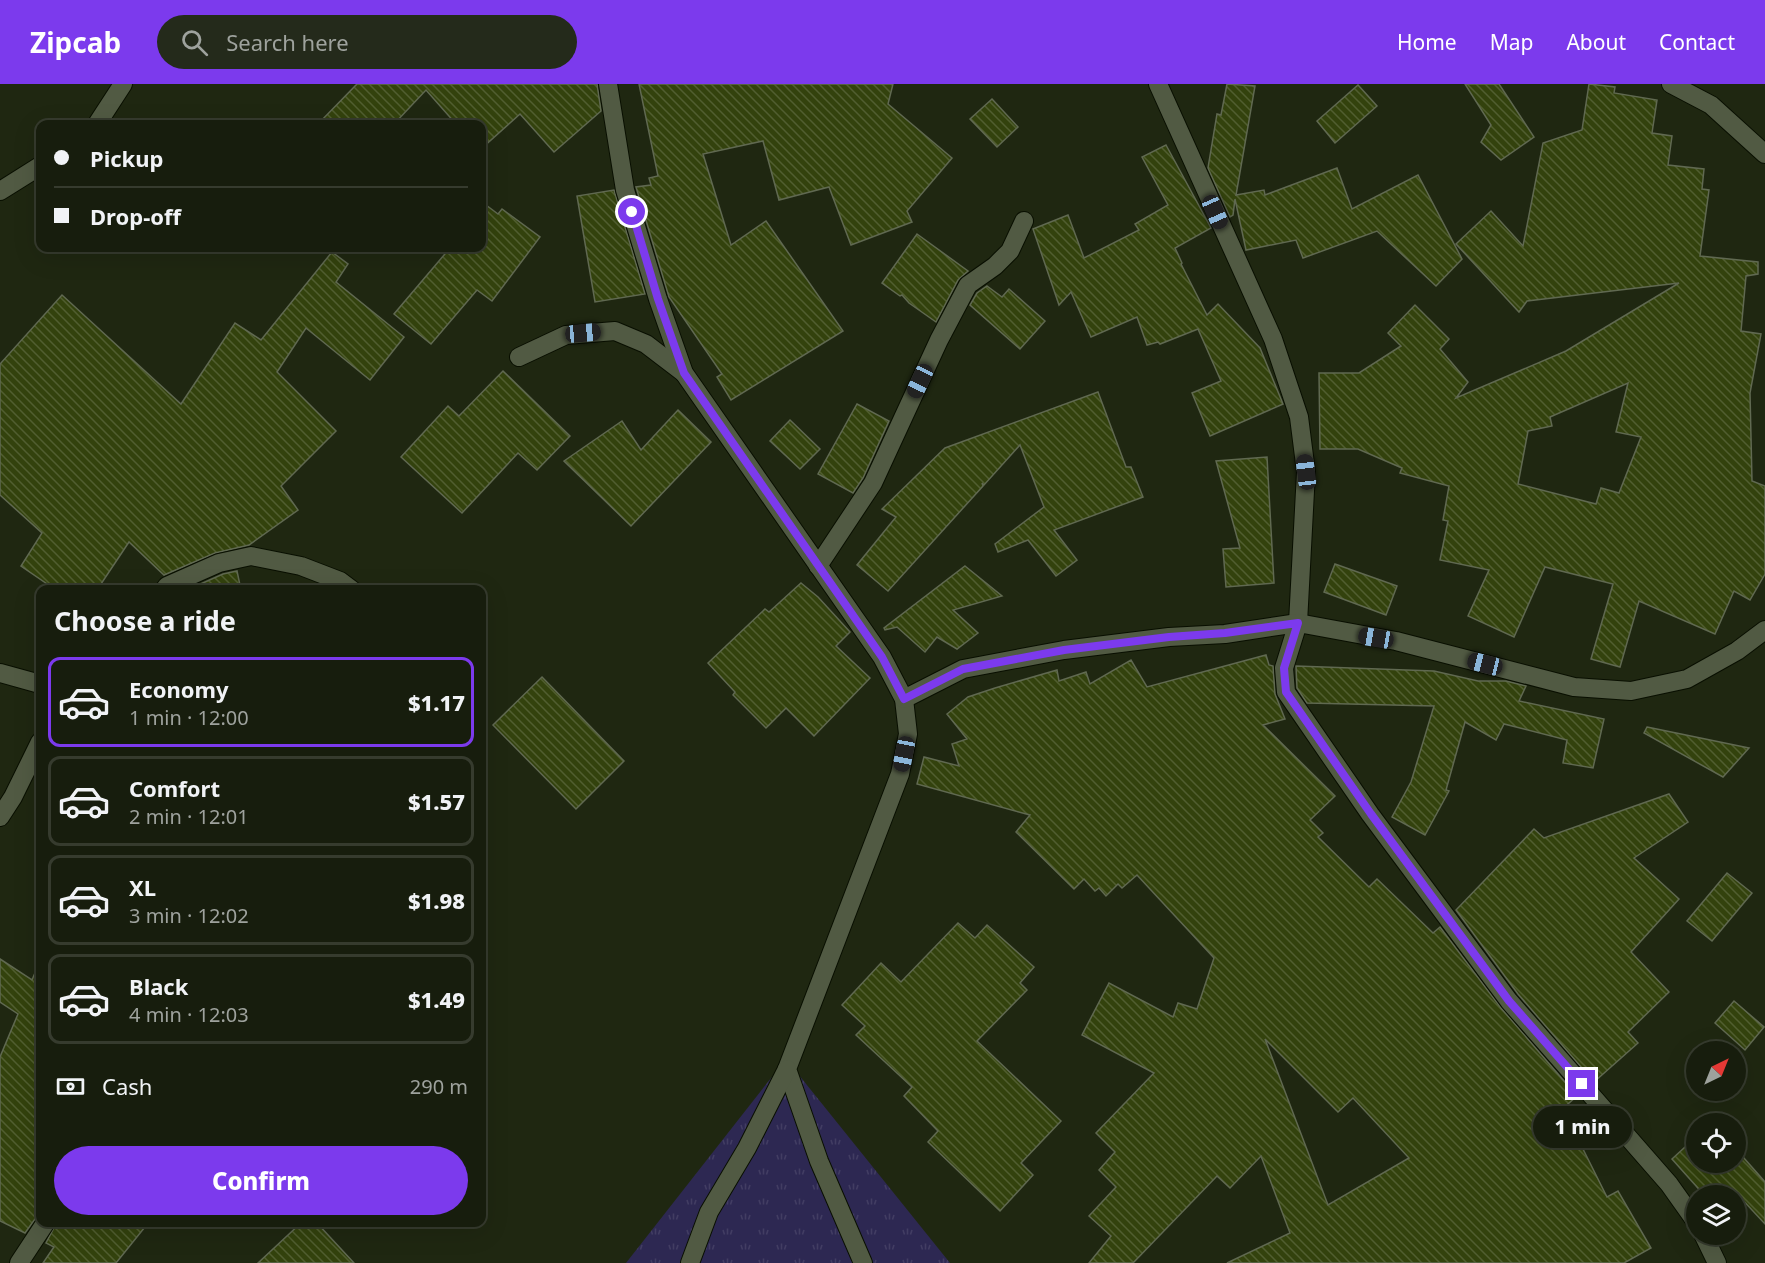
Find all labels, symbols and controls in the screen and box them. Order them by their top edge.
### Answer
search box [157,15,577,69]
text: Zipcab [30,23,121,61]
icon: search [178,26,211,59]
text: Search here [226,27,349,57]
text: Home [1397,28,1457,56]
text: Map [1490,28,1533,56]
text: About [1566,28,1626,56]
text: Contact [1659,28,1735,56]
text: Pickup [90,143,163,173]
car [1199,192,1231,232]
route start [618,198,645,225]
text: Drop-off [90,201,181,231]
car [564,322,602,344]
car [904,361,936,401]
car [1295,453,1317,491]
text: Choose a ride [54,602,236,639]
car [1357,626,1395,650]
car [1465,651,1505,677]
text: Economy [129,674,228,704]
icon: car [57,675,111,729]
text: $1.17 [408,687,465,717]
text: 1 min · 12:00 [129,704,249,731]
car [892,735,916,773]
text: Comfort [129,773,220,803]
icon: car [57,774,111,828]
text: $1.57 [408,786,465,816]
text: 2 min · 12:01 [129,803,249,830]
text: XL [129,872,156,902]
icon: car [57,873,111,927]
text: $1.98 [408,885,465,915]
text: 3 min · 12:02 [129,902,249,929]
text: Black [129,971,188,1001]
icon: car [57,972,111,1026]
text: $1.49 [408,984,465,1014]
text: 4 min · 12:03 [129,1001,249,1028]
north arrow [1686,1041,1746,1101]
map controls [1686,1041,1746,1245]
icon: cash [54,1070,87,1103]
route end [1568,1070,1595,1097]
text: Cash [102,1071,152,1101]
text: 290 m [410,1073,468,1100]
callout: 1 min [1532,1105,1632,1147]
text: 1 min [1555,1113,1610,1140]
button: locate [1686,1113,1746,1173]
button: Confirm [54,1146,468,1215]
button: layers [1686,1185,1746,1245]

